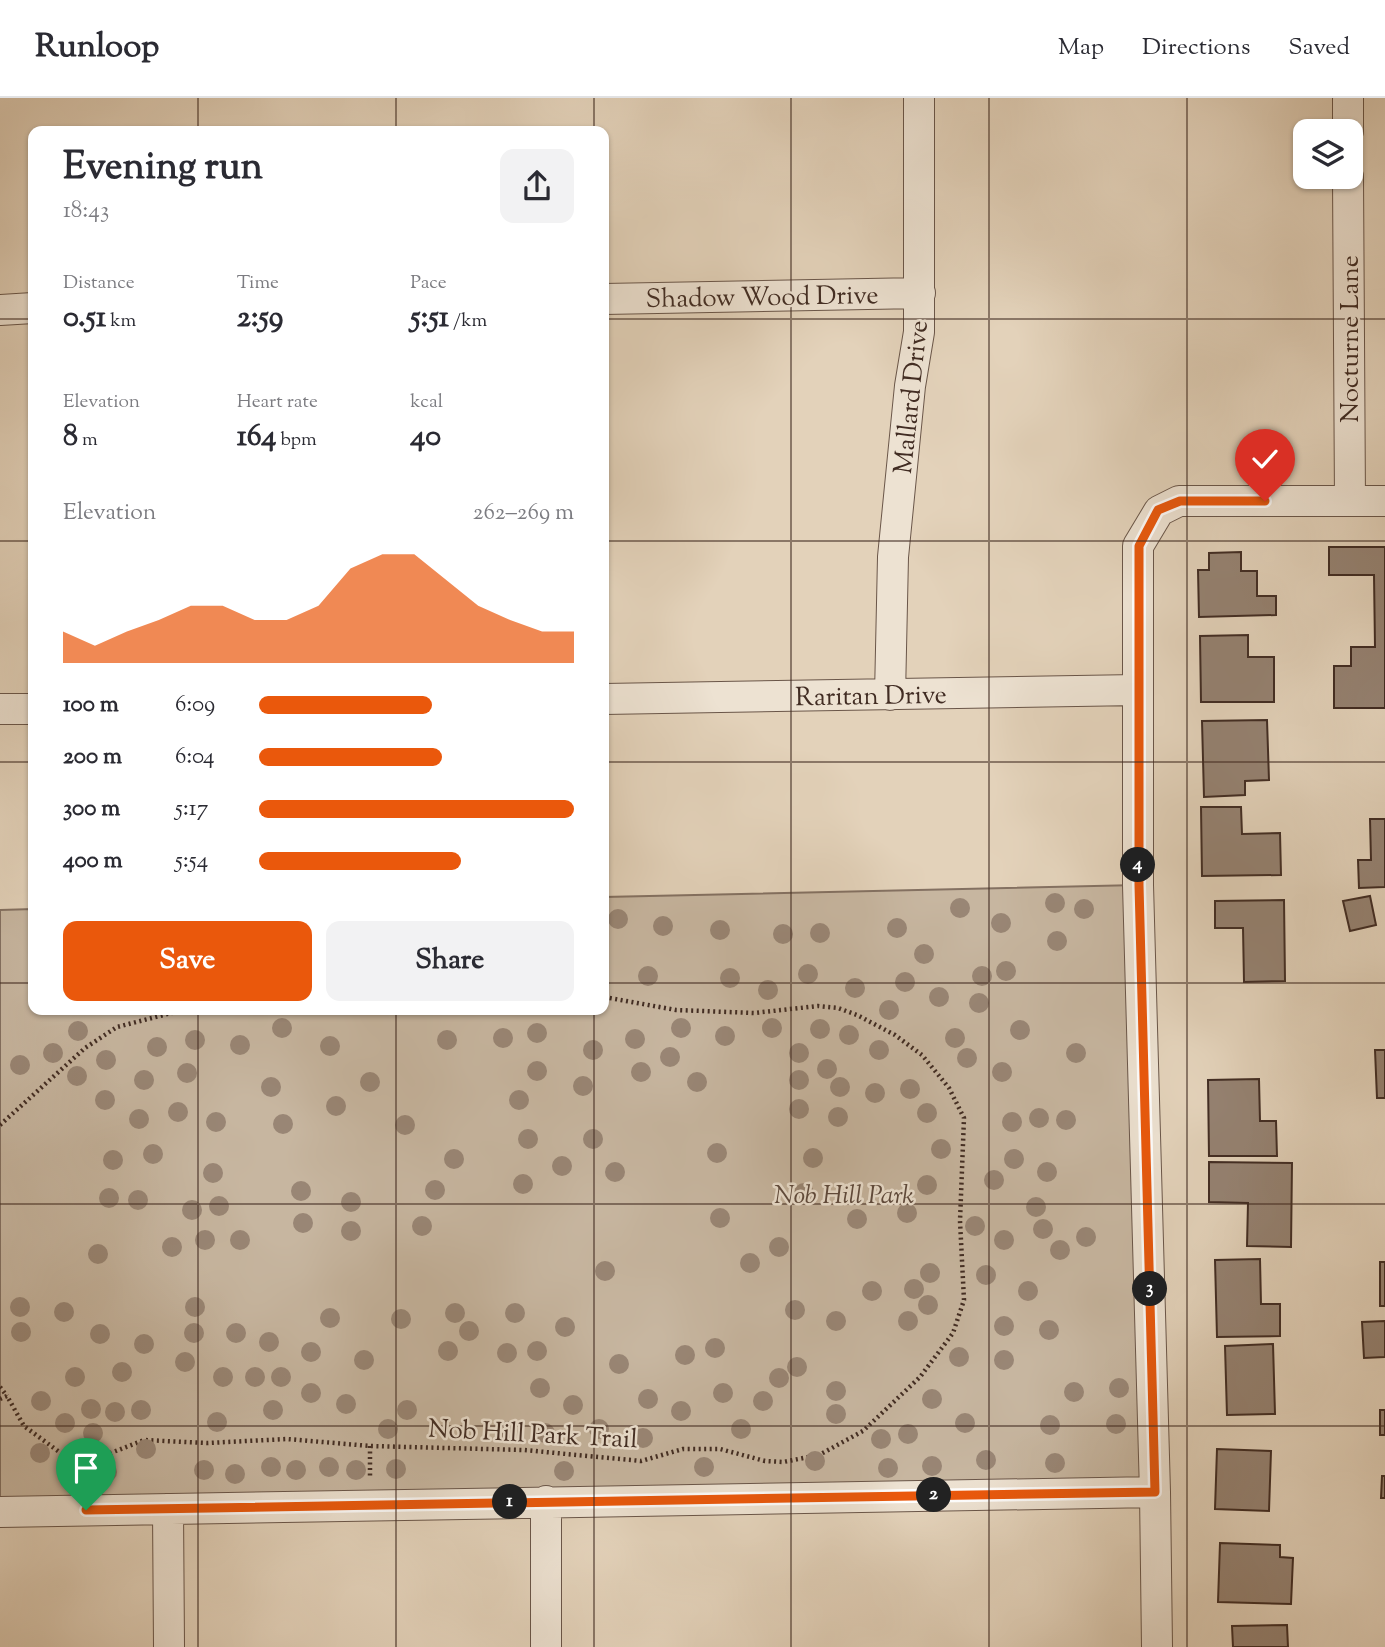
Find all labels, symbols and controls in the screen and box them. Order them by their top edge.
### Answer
text: Runloop [35,24,159,72]
text: Map [1058,31,1104,65]
text: Directions [1142,31,1250,65]
text: Saved [1288,31,1350,65]
map controls [1293,119,1363,189]
button: layers [1293,119,1363,189]
text: Evening run [63,142,263,196]
button: share [500,149,574,223]
text: 18:43 [63,195,109,228]
street label: Nocturne Lane [1333,255,1370,423]
text: Distance [63,270,135,297]
text: Time [237,270,279,297]
text: Pace [410,270,447,297]
street label: Shadow Wood Drive [645,278,879,319]
text: 0.51 [63,297,106,340]
text: 2:59 [237,297,283,340]
text: 5:51 [410,297,449,340]
text: km [106,308,136,335]
text: /km [449,308,487,335]
street label: Mallard Drive [886,318,939,476]
text: Elevation [63,389,140,416]
text: Heart rate [237,389,318,416]
text: kcal [410,389,443,416]
text: 8 [63,416,78,459]
text: 164 [237,416,276,459]
text: 40 [410,416,441,459]
text: m [78,427,98,454]
text: bpm [276,427,317,454]
pin [1235,429,1295,501]
icon: check [1246,440,1284,478]
text: Elevation [63,497,156,530]
text: 262–269 m [473,497,574,530]
street label: Raritan Drive [795,678,947,717]
text: 100 m [63,689,119,722]
text: 6:09 [175,689,215,722]
text: 200 m [63,741,122,774]
text: 6:04 [175,741,215,774]
text: 300 m [63,793,120,826]
text: 5:17 [175,793,208,826]
text: 400 m [63,845,123,878]
text: 5:54 [175,845,208,878]
pin: 4 [1120,848,1156,882]
text: 4 [1133,851,1142,878]
button: Save [63,921,312,1001]
button: Share [326,921,574,1001]
park label: Nob Hill Park [774,1178,914,1215]
pin: 3 [1132,1272,1168,1306]
text: 3 [1146,1275,1153,1302]
street label: Nob Hill Park Trail [427,1412,639,1459]
pin [56,1438,116,1510]
icon: arrive [67,1449,105,1487]
pin: 2 [916,1478,951,1512]
text: 2 [929,1481,938,1508]
pin: 1 [492,1484,528,1520]
text: 1 [506,1488,513,1515]

